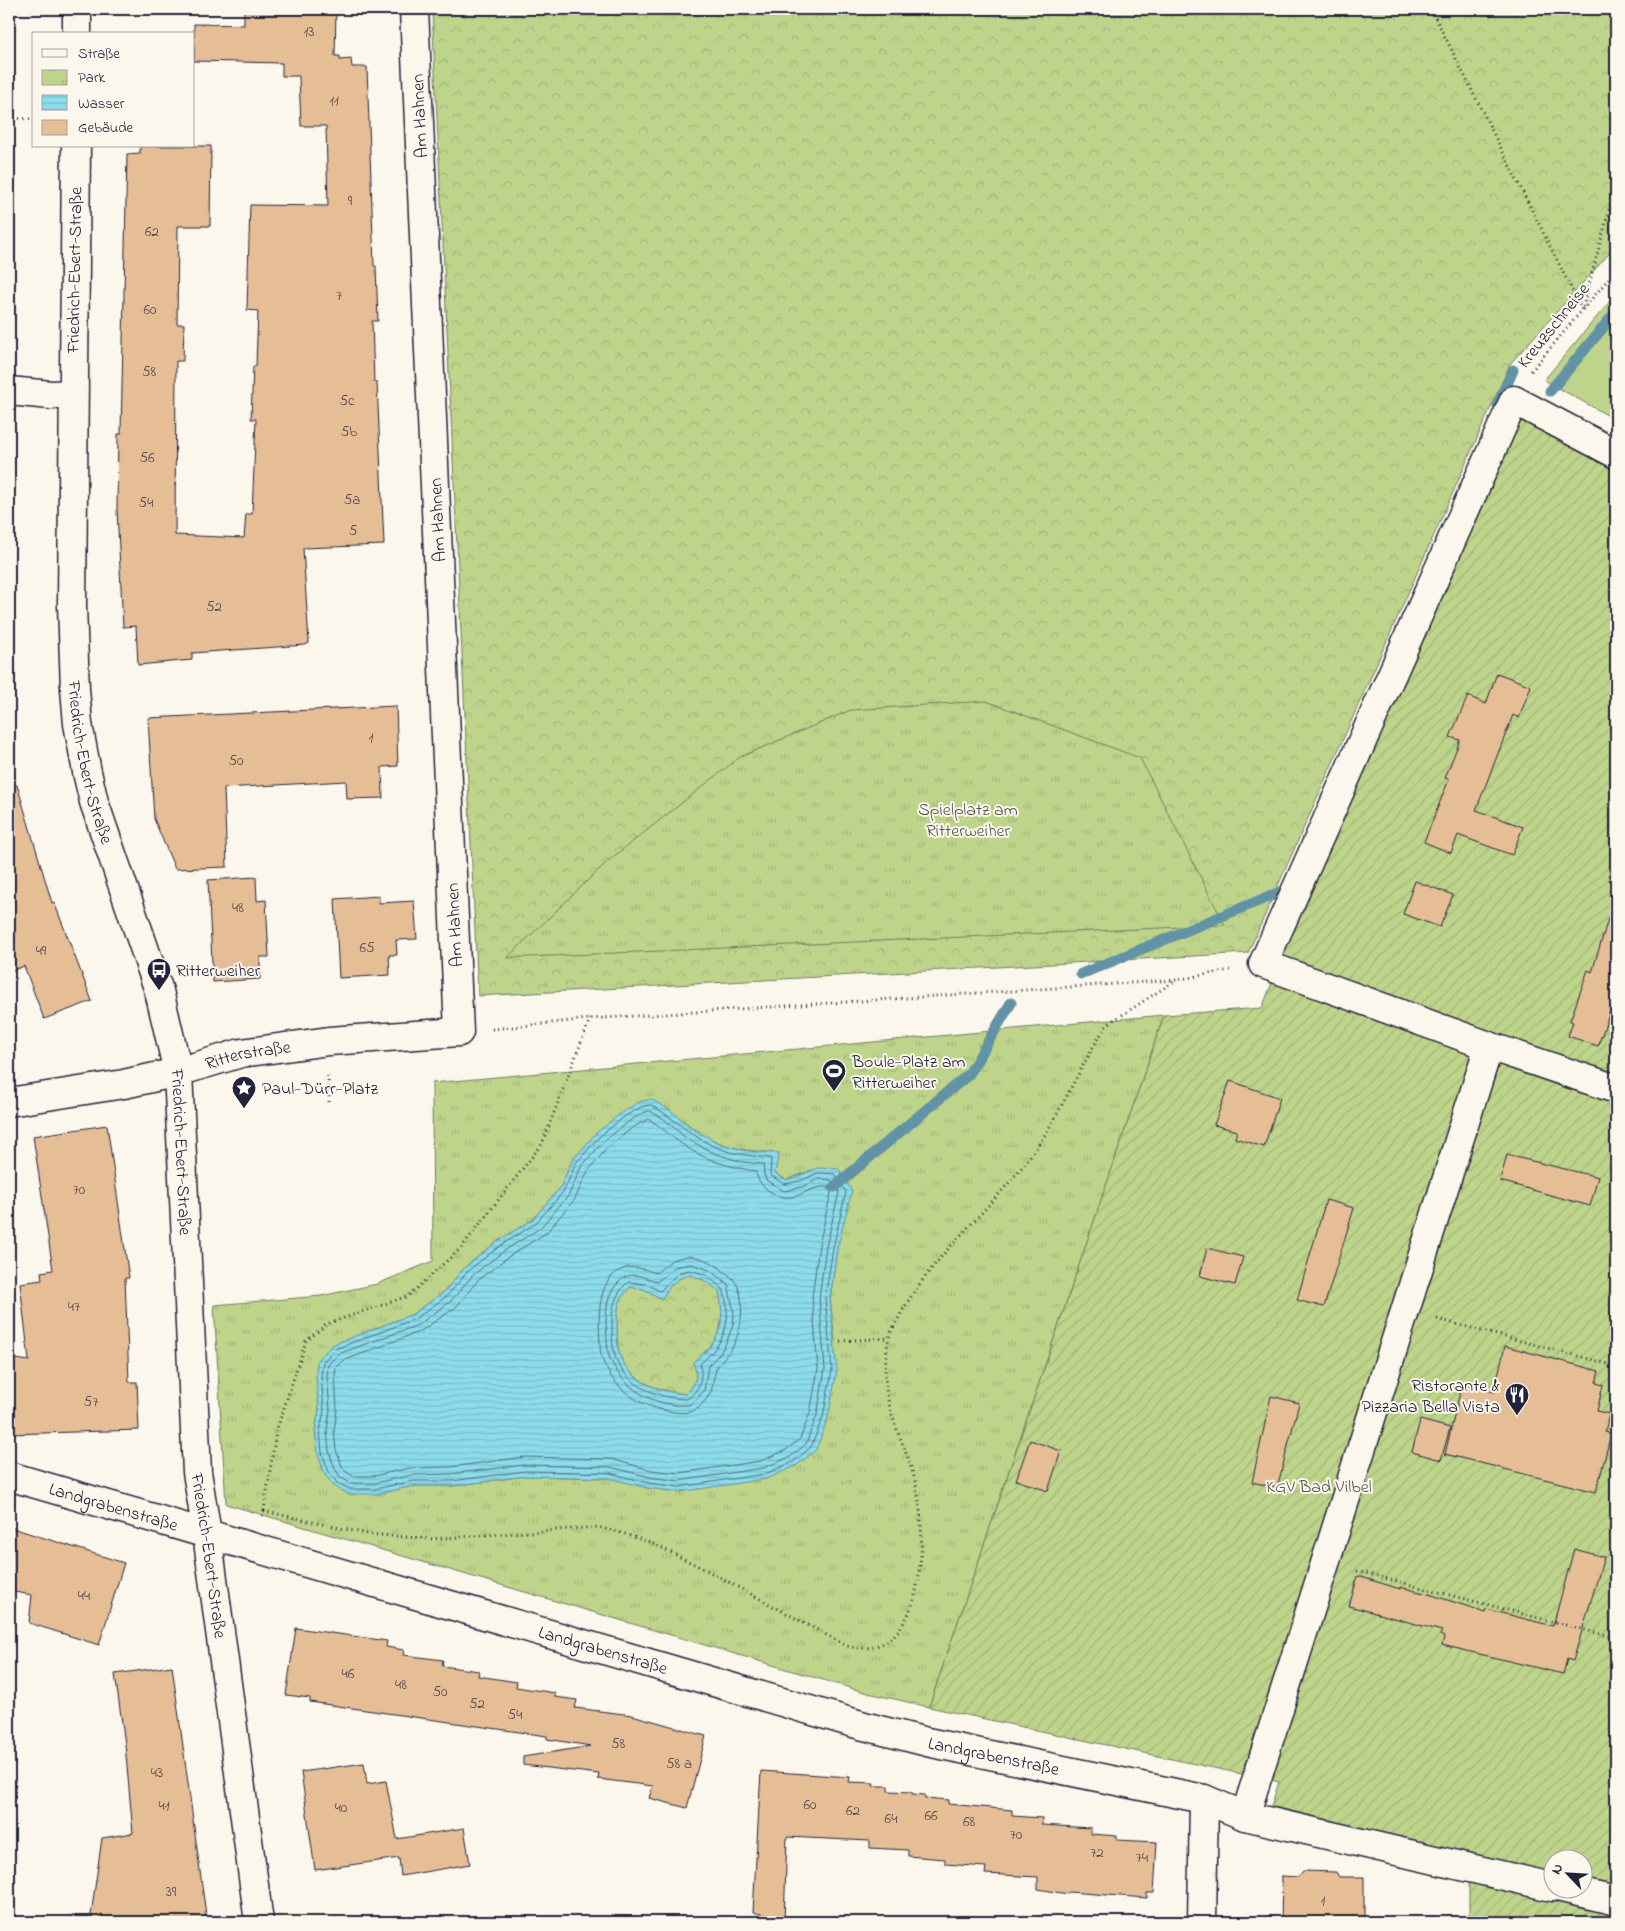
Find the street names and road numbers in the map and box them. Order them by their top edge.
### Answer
street label: Am Hahnen [406,73,436,159]
street label: Friedrich-Ebert-Straße [62,186,90,355]
street label: Kreuzschneise [1512,277,1598,375]
street label: Am Hahnen [424,477,454,563]
street label: Friedrich-Ebert-Straße [60,679,119,849]
street label: Am Hahnen [441,882,471,968]
street label: Ritterstraße [202,1035,294,1078]
street label: Friedrich-Ebert-Straße [163,1067,197,1237]
street label: Friedrich-Ebert-Straße [182,1470,232,1641]
street label: Landgrabenstraße [45,1477,182,1540]
street label: Landgrabenstraße [535,1620,671,1683]
street label: Landgrabenstraße [925,1732,1062,1784]

